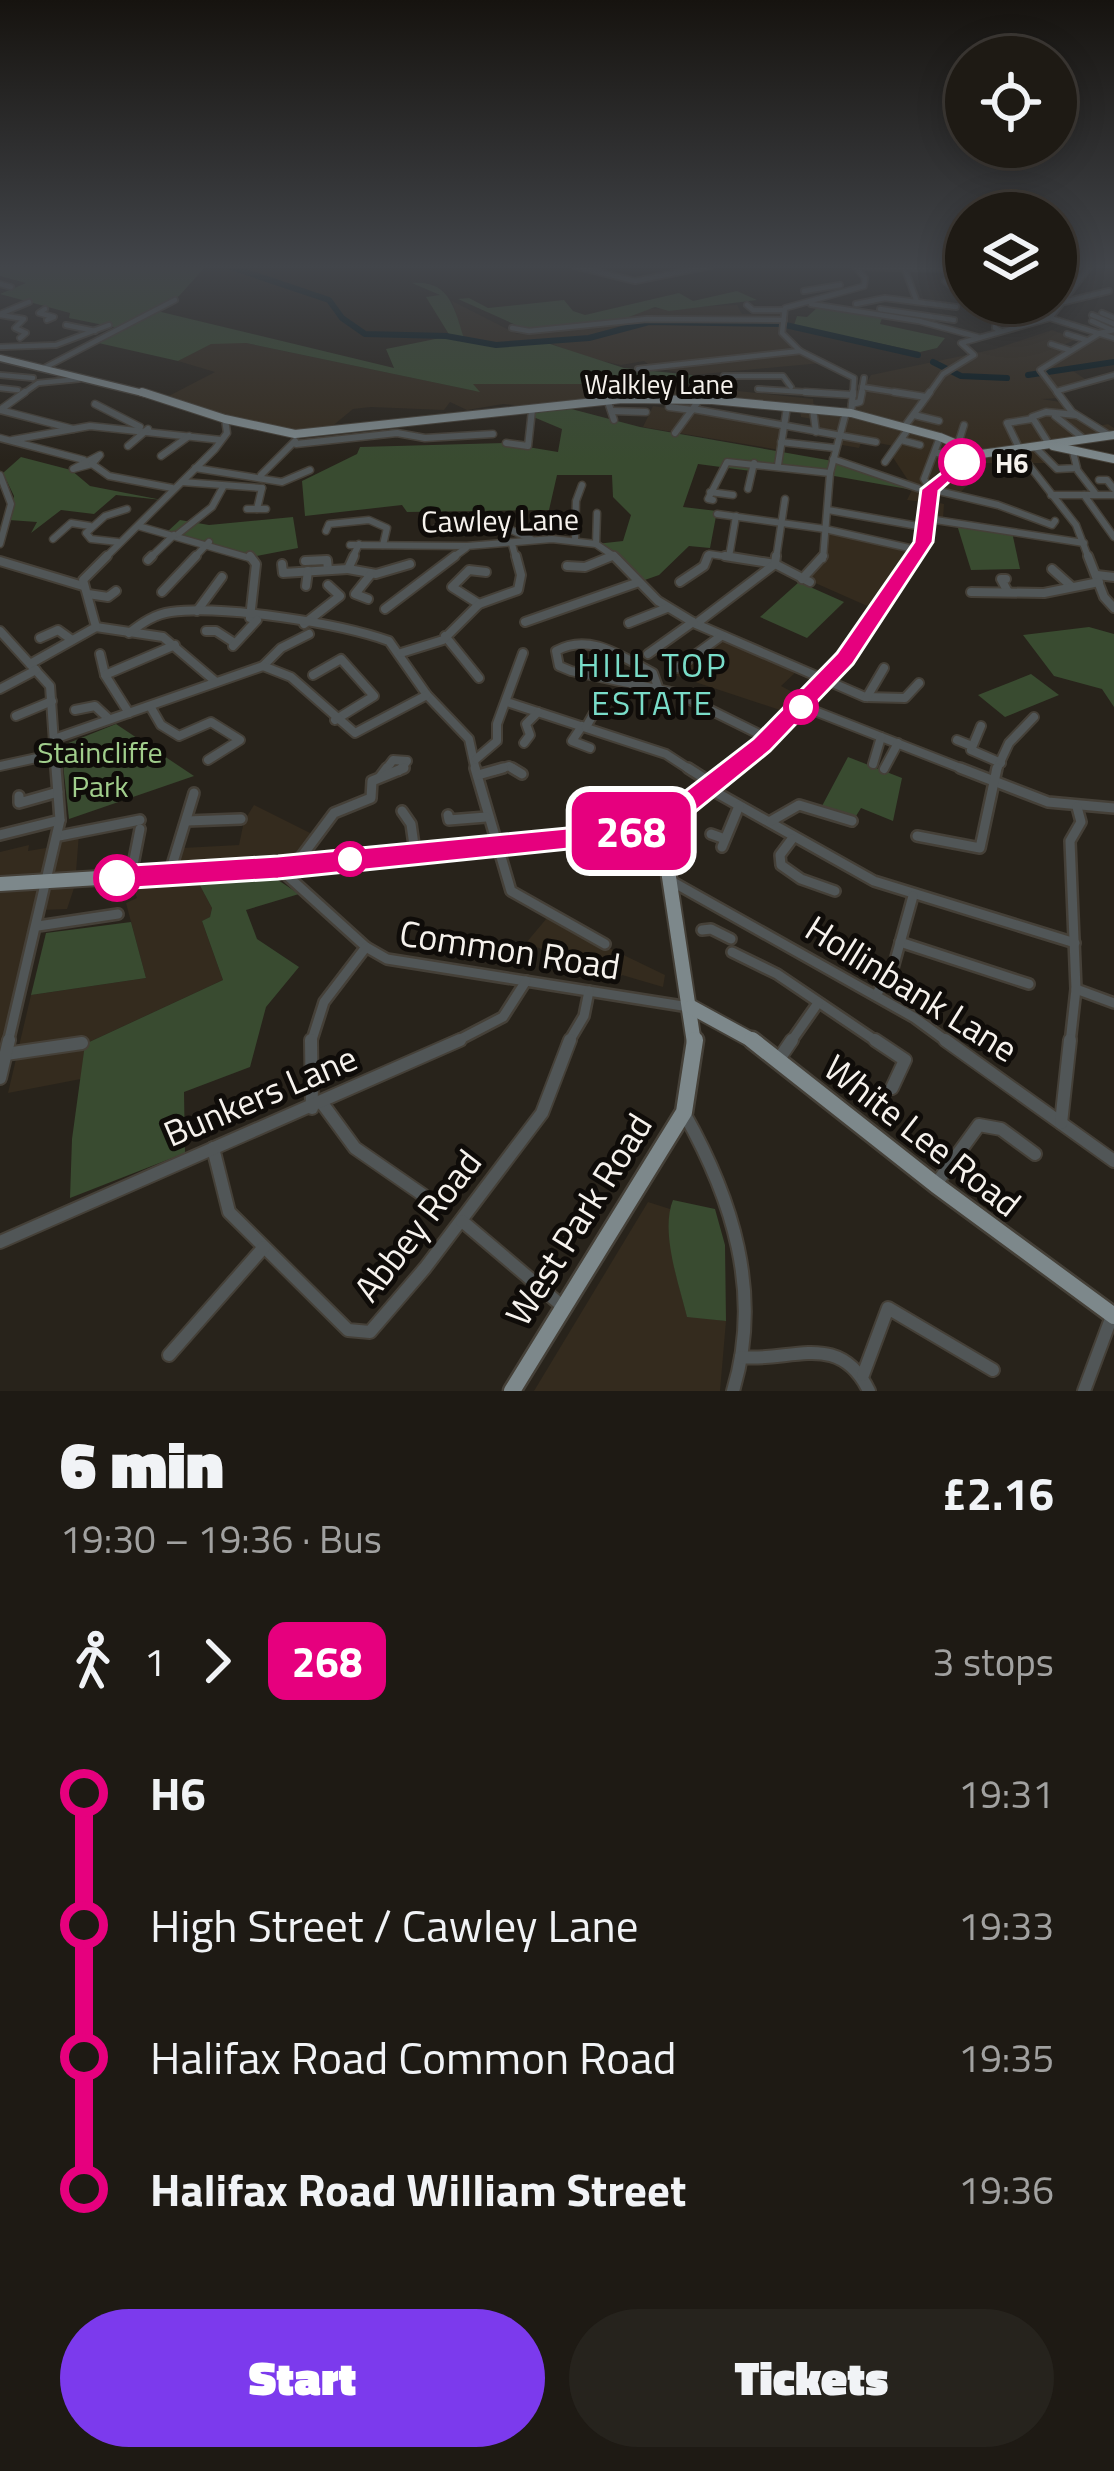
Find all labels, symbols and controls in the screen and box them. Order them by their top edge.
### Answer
map controls [945,36,1077,324]
button: locate [945,36,1077,168]
button: layers [945,192,1077,324]
street label: Walkley Lane [584,363,734,404]
marker: H6 [940,440,984,484]
place label: H6 [995,442,1028,483]
street label: Cawley Lane [421,496,579,544]
district label: HILL TOP ESTATE [577,640,729,728]
unlabelled marker [785,691,817,723]
park label: Staincliffe Park [37,729,163,809]
line badge: 268 [562,792,700,870]
text: 268 [596,799,666,863]
unlabelled marker [334,843,366,875]
unlabelled marker [95,856,139,900]
street label: Hollinbank Lane [795,901,1029,1075]
street label: Common Road [396,904,624,994]
street label: Bunkers Lane [155,1030,365,1160]
street label: White Lee Road [813,1040,1033,1230]
street label: West Park Road [491,1102,665,1336]
street label: Abbey Road [340,1137,494,1313]
text: 6 min [60,1413,224,1514]
text: £2.16 [942,1459,1054,1527]
text: 19:30 – 19:36 · Bus [60,1509,382,1568]
icon: walk [60,1628,126,1694]
icon: forward [184,1628,250,1694]
text: 268 [292,1629,362,1693]
text: 1 [144,1632,166,1691]
text: 3 stops [932,1632,1054,1691]
text: H6 [150,1759,206,1827]
text: 19:31 [958,1764,1054,1823]
text: High Street / Cawley Lane [150,1891,638,1959]
text: 19:33 [958,1896,1054,1955]
text: Halifax Road Common Road [150,2023,676,2091]
text: 19:35 [958,2028,1054,2087]
text: Halifax Road William Street [150,2155,686,2223]
text: 19:36 [958,2160,1054,2219]
button: Start [60,2309,545,2447]
button: Tickets [569,2309,1054,2447]

